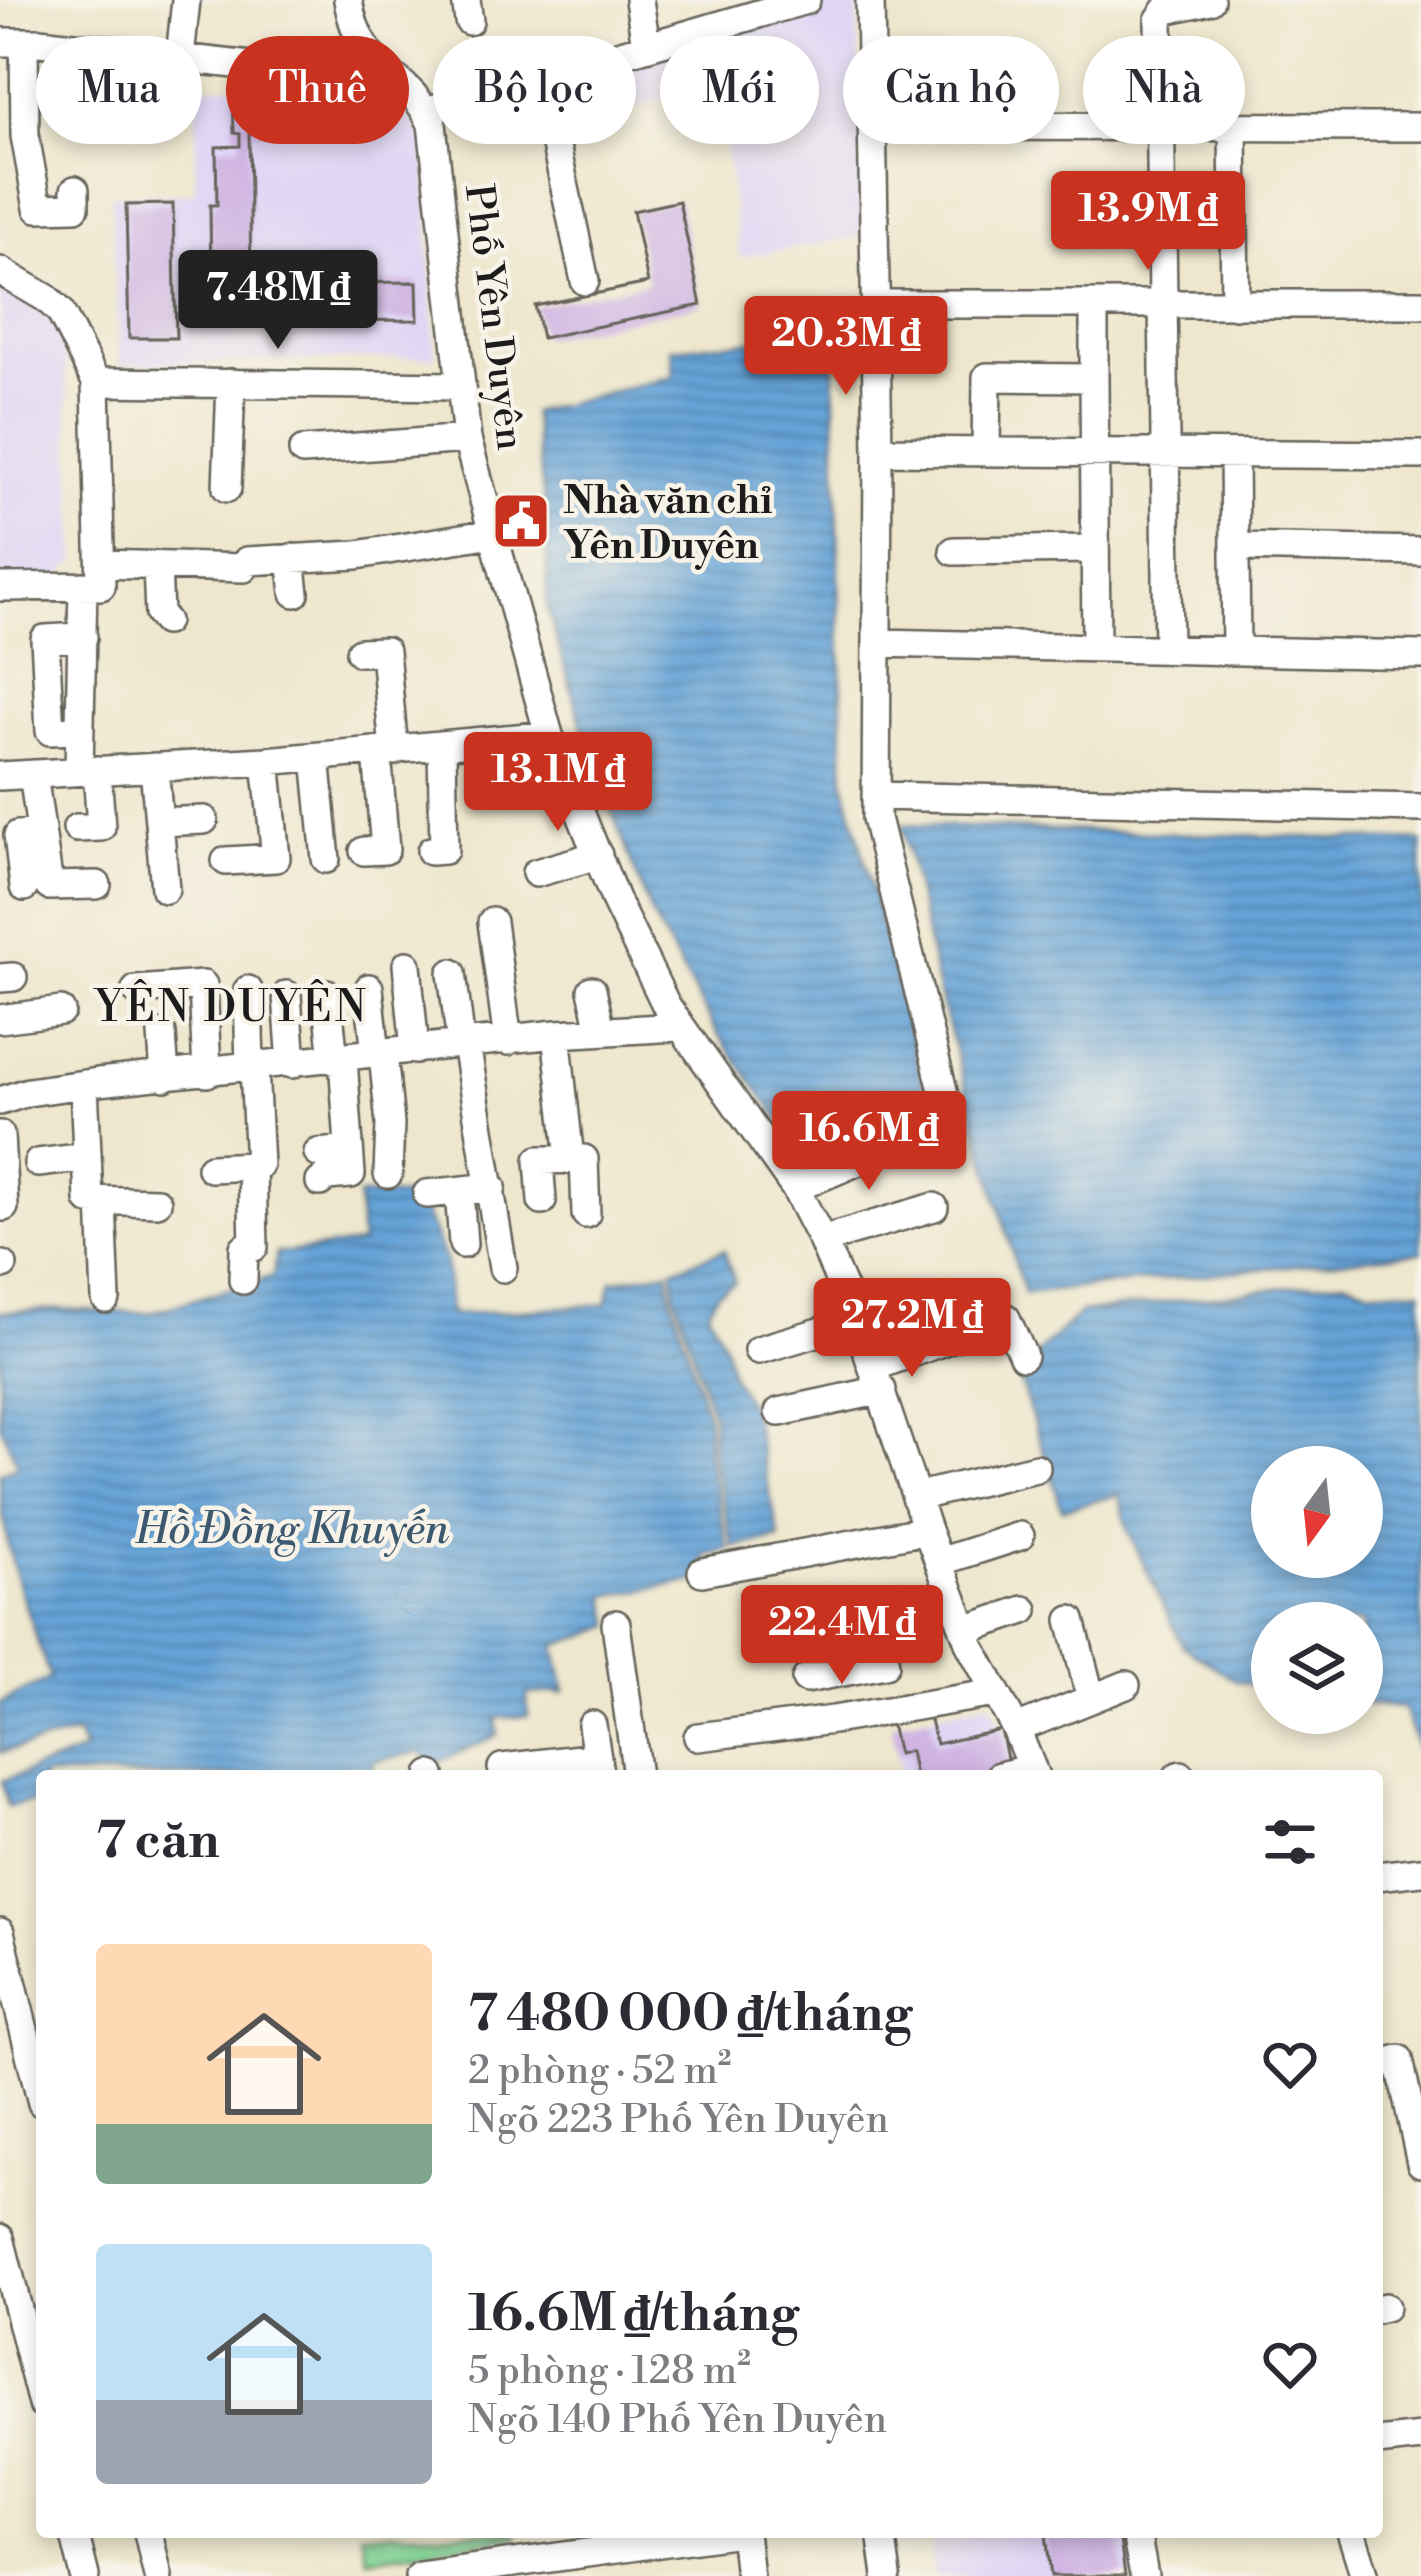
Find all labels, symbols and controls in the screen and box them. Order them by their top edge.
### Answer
chip: Mua [36,36,202,144]
chip: Thuê [226,36,409,144]
chip: Bộ lọc [433,36,636,144]
chip: Mới [660,36,819,144]
chip: Căn hộ [843,36,1059,144]
chip: Nhà [1083,36,1245,144]
pin: 13.9M ₫ [1037,171,1259,273]
street label: Phố Yên Duyên [453,182,534,453]
text: 13.9M ₫ [1078,185,1218,234]
pin: 7.48M ₫ [167,250,389,352]
text: 7.48M ₫ [205,264,351,313]
pin: 20.3M ₫ [735,296,957,398]
text: 20.3M ₫ [771,310,921,359]
place label: Nhà văn chỉ Yên Duyên [563,477,772,571]
public building icon: Nhà văn chỉ Yên Duyên [490,490,552,552]
pin: 13.1M ₫ [447,732,669,834]
text: 13.1M ₫ [491,746,625,795]
district label: YÊN DUYÊN [93,979,369,1035]
pin: 16.6M ₫ [758,1091,980,1193]
text: 16.6M ₫ [799,1105,939,1154]
pin: 27.2M ₫ [801,1278,1023,1380]
text: 27.2M ₫ [841,1292,983,1341]
north arrow [1251,1446,1383,1578]
map controls [1251,1446,1383,1734]
water label: Hồ Đồng Khuyến [134,1504,449,1557]
pin: 22.4M ₫ [731,1585,953,1687]
text: 22.4M ₫ [768,1599,916,1648]
button: layers [1251,1602,1383,1734]
icon: filters [1257,1809,1323,1875]
text: 7 căn [96,1810,220,1874]
text: 7 480 000 ₫/tháng [468,1983,912,2047]
icon: home [192,1992,336,2136]
icon: heart [1257,2031,1323,2097]
text: 2 phòng · 52 m² [468,2047,732,2096]
text: Ngõ 223 Phố Yên Duyên [468,2096,889,2145]
text: 16.6M ₫/tháng [468,2283,799,2347]
icon: home [192,2292,336,2436]
icon: heart [1257,2331,1323,2397]
text: 5 phòng · 128 m² [468,2347,751,2396]
text: Ngõ 140 Phố Yên Duyên [468,2396,887,2445]

